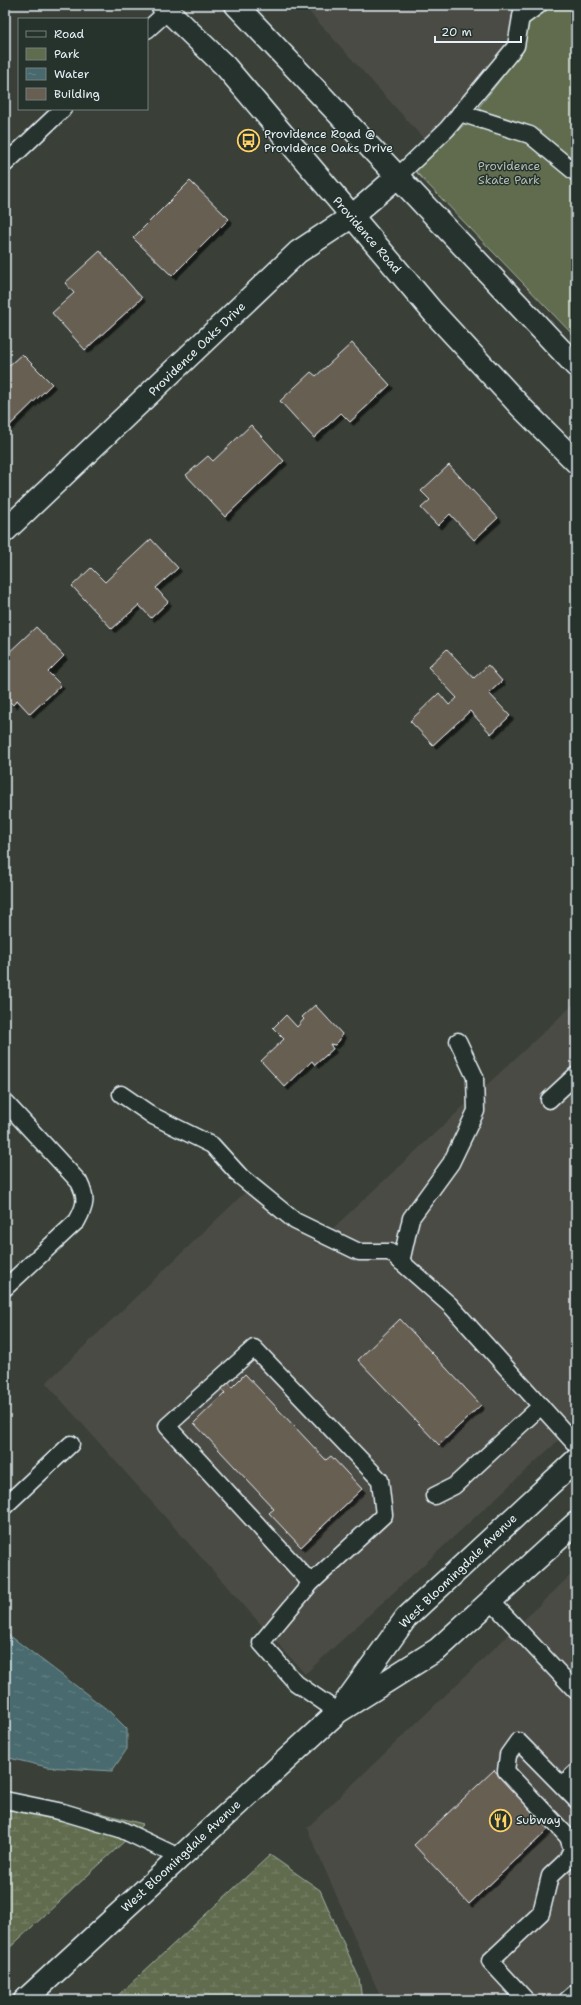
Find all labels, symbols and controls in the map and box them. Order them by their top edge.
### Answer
legend [18,18,148,110]
scale bar [435,18,521,44]
text: 20 m [441,24,472,40]
text: Road [54,26,85,42]
text: Park [54,46,80,62]
text: Water [54,66,90,82]
text: Building [54,86,100,102]
place label: Providence Road @ Providence Oaks Drive [264,126,393,156]
bus stop icon: Providence Road @ Providence Oaks Drive [236,128,262,154]
park label: Providence Skate Park [478,158,541,188]
street label: Providence Road [329,193,405,277]
street label: Providence Oaks Drive [145,298,249,400]
street label: West Bloomingdale Avenue [396,1510,520,1632]
street label: West Bloomingdale Avenue [118,1796,244,1916]
restaurant icon: Subway [487,1807,513,1833]
place label: Subway [516,1812,561,1828]

